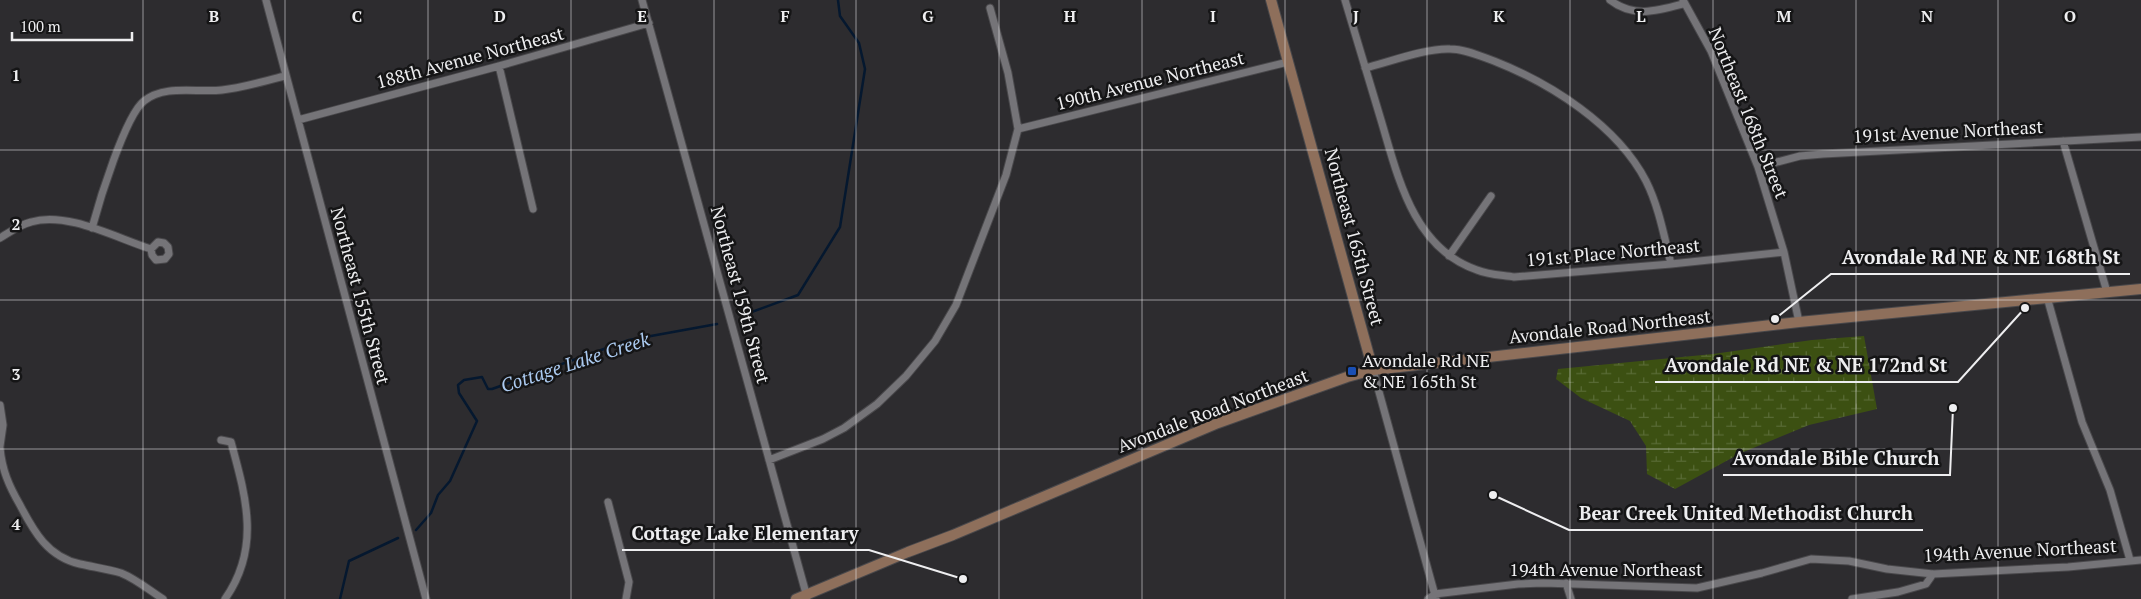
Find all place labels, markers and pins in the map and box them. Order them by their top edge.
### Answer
callout: Avondale Rd NE & NE 168th St [1831,240,2130,274]
place label: Avondale Rd NE & NE 165th St [1362,348,1490,393]
callout: Avondale Rd NE & NE 172nd St [1655,348,1958,382]
marker: Avondale Rd NE & NE 165th St [1346,365,1358,377]
callout: Avondale Bible Church [1723,441,1950,475]
callout: Bear Creek United Methodist Church [1569,496,1923,530]
callout: Cottage Lake Elementary [622,516,869,550]

